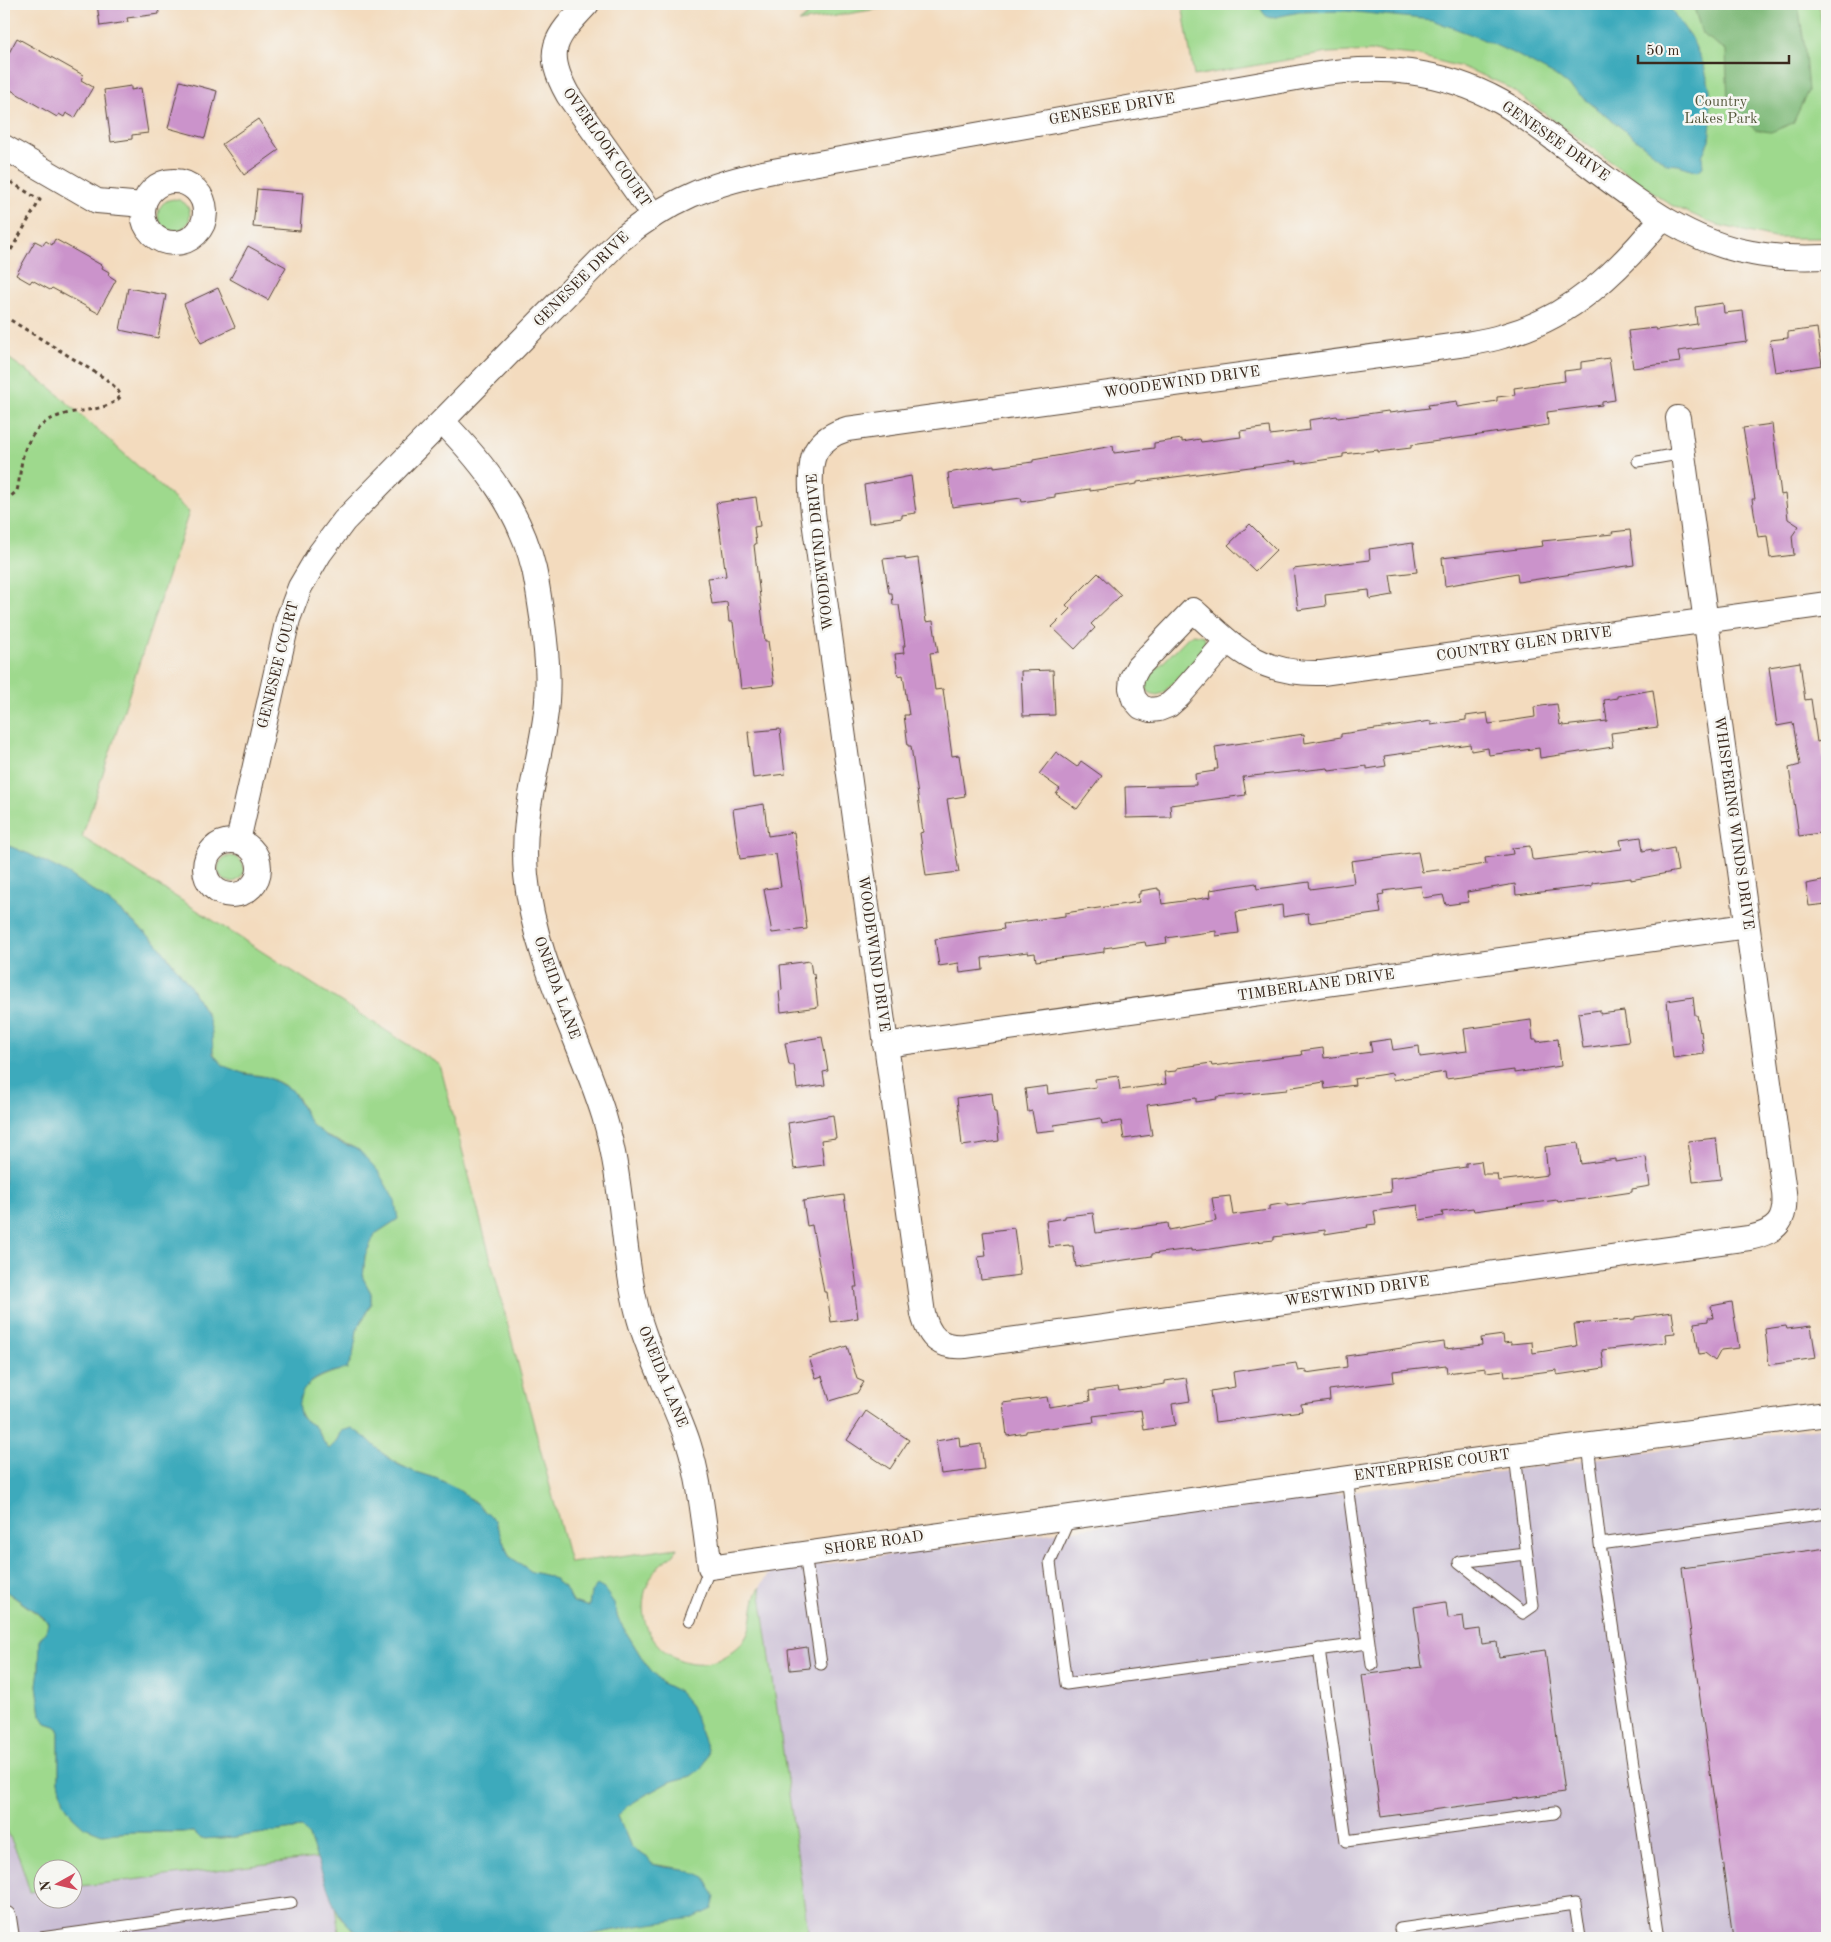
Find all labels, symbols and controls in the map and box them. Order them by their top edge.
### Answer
scale bar [1638,32,1790,64]
text: 50 m [1646,44,1680,59]
street label: OVERLOOK COURT [559,86,653,210]
street label: GENESEE DRIVE [1048,92,1176,128]
park label: Country Lakes Park [1684,95,1758,127]
street label: GENESEE DRIVE [1498,99,1612,185]
street label: GENESEE DRIVE [532,230,632,330]
street label: WOODEWIND DRIVE [1103,365,1261,401]
street label: WOODEWIND DRIVE [805,473,837,631]
street label: GENESEE COURT [256,600,302,730]
street label: COUNTRY GLEN DRIVE [1436,625,1612,665]
street label: WHISPERING WINDS DRIVE [1711,715,1755,931]
street label: WOODEWIND DRIVE [855,875,891,1033]
street label: ONEIDA LANE [530,935,582,1041]
street label: TIMBERLANE DRIVE [1236,968,1396,1004]
street label: WESTWIND DRIVE [1284,1274,1430,1310]
street label: ONEIDA LANE [635,1324,689,1430]
street label: ENTERPRISE COURT [1353,1448,1511,1484]
street label: SHORE ROAD [823,1530,925,1558]
north arrow [32,1860,82,1910]
text: N [38,1879,54,1892]

